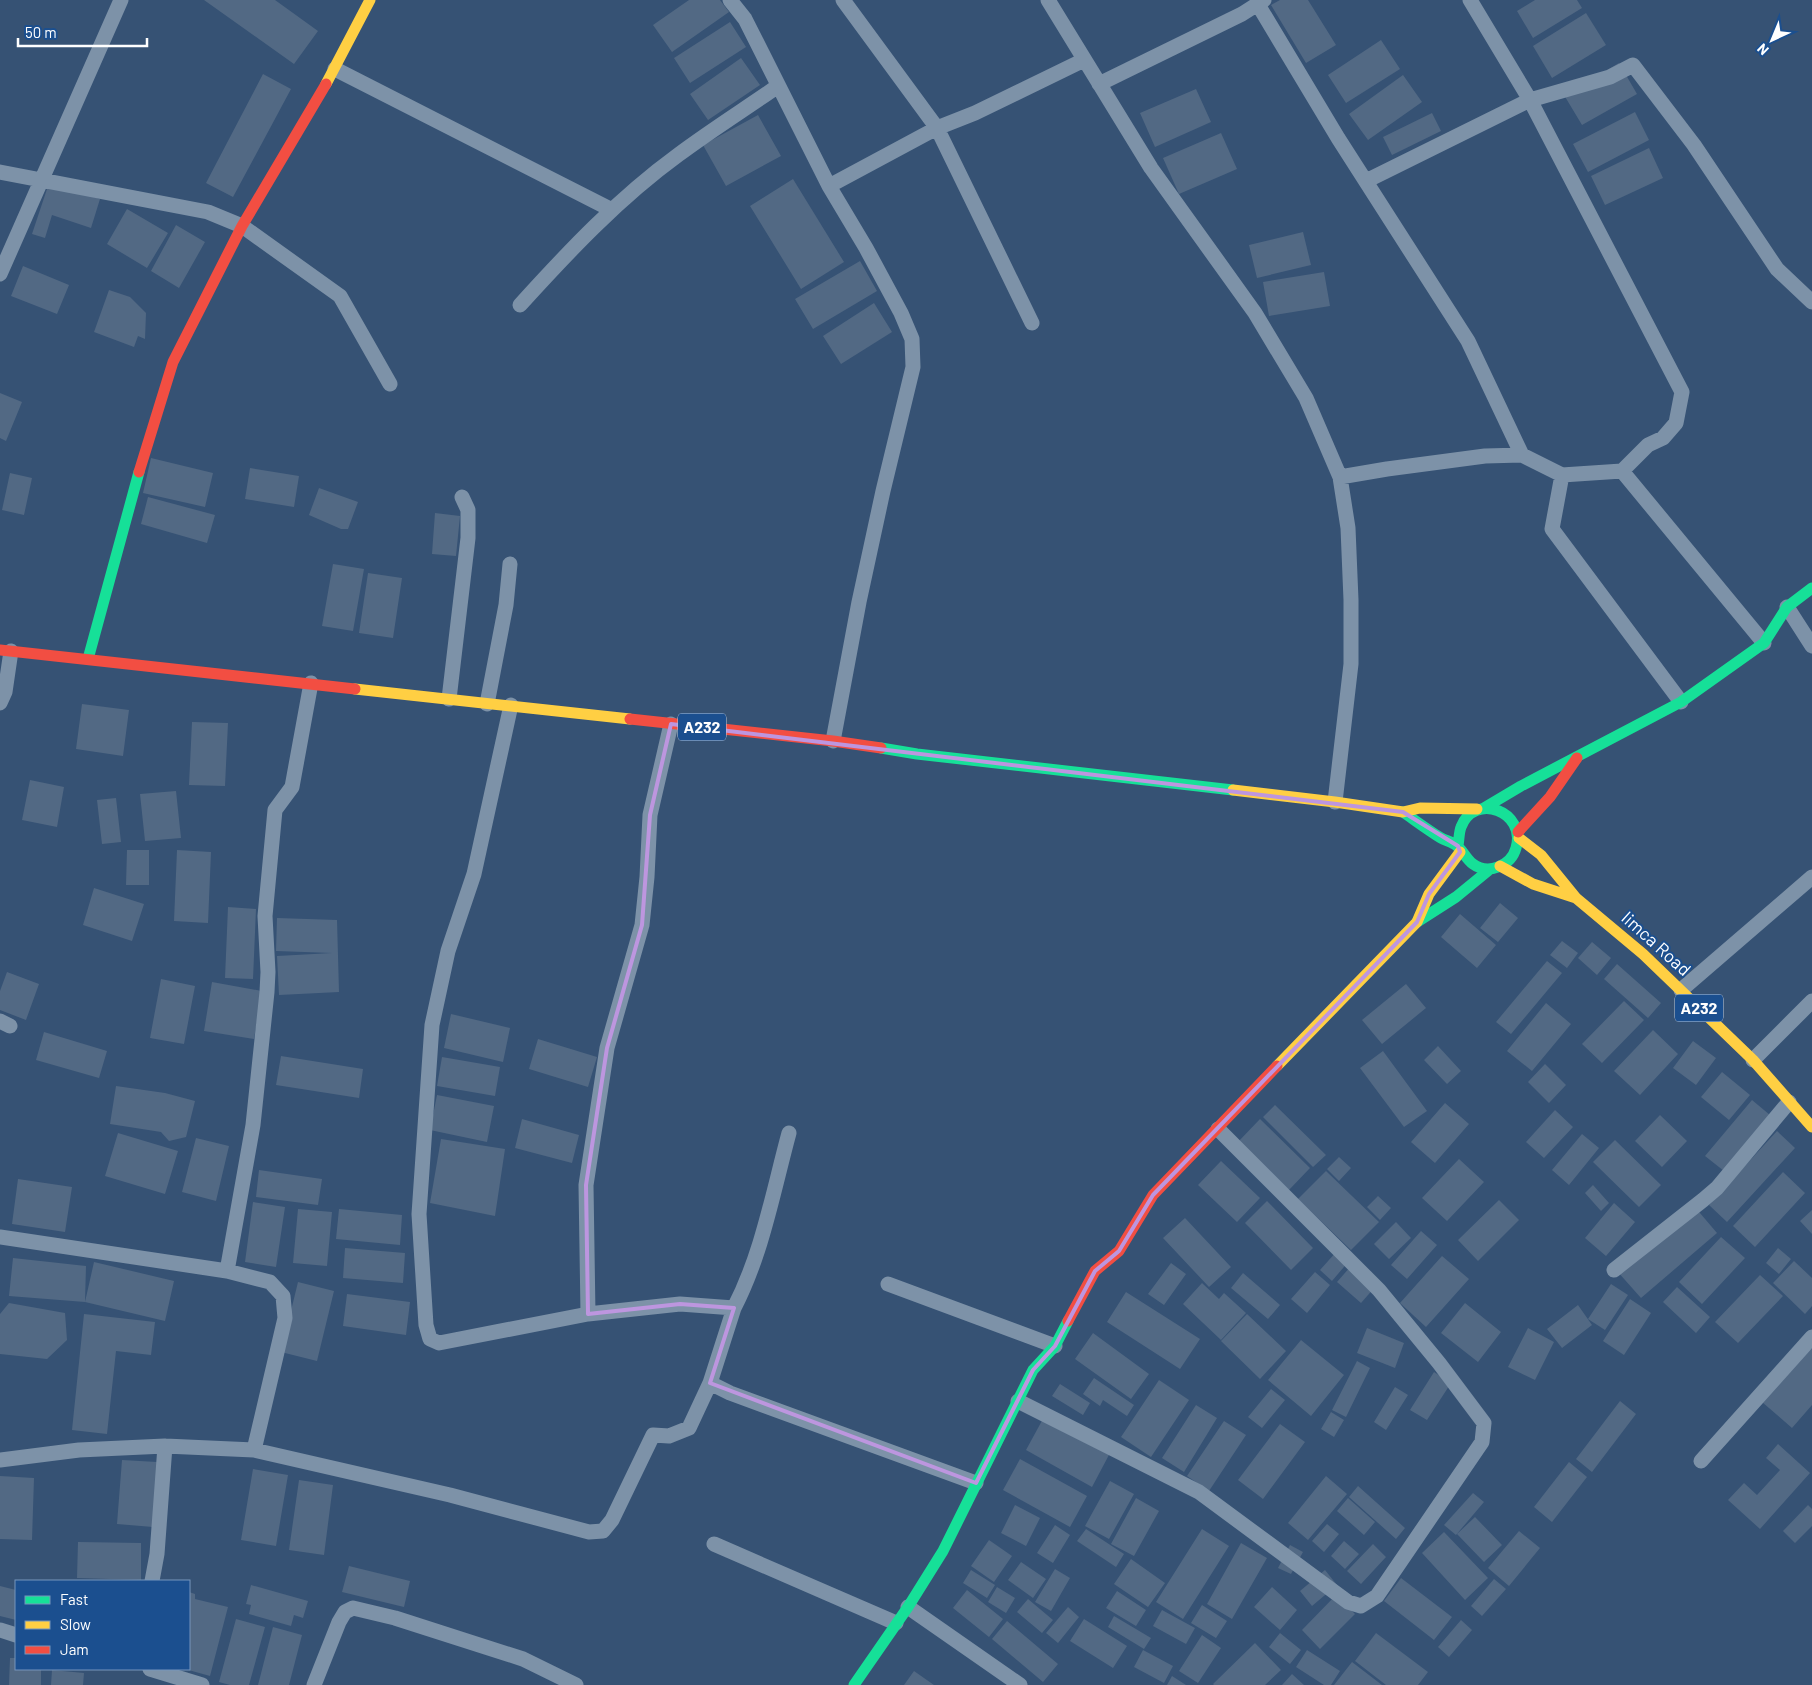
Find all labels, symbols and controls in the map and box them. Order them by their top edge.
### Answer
scale bar [18,15,146,47]
north arrow [1747,15,1797,65]
text: 50 m [25,23,57,41]
text: N [1753,40,1772,59]
road number: A232 [678,714,726,740]
street label: limca Road [1618,906,1696,980]
road number: A232 [1675,994,1723,1021]
legend [15,1580,190,1670]
text: Fast [60,1590,88,1608]
text: Slow [60,1615,91,1633]
text: Jam [60,1640,89,1658]

